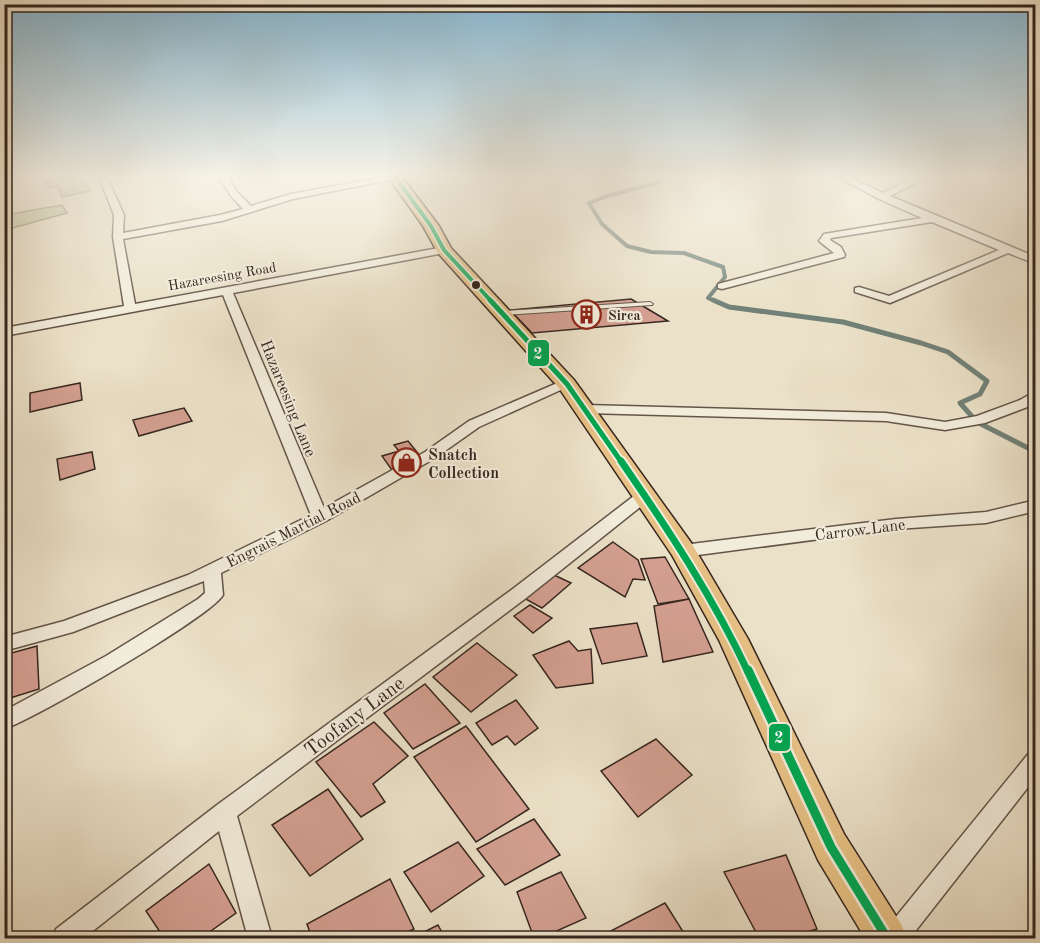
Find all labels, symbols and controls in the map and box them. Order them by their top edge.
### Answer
street label: Hazareesing Road [167,261,277,293]
unlabelled marker [470,279,482,291]
building icon: Sirca [571,299,603,331]
place label: Sirca [608,309,641,323]
street label: Hazareesing Lane [256,338,318,459]
line badge: 2 [527,339,550,367]
text: 2 [533,347,543,363]
shop icon: Snatch Collection [391,447,423,479]
place label: Snatch Collection [428,448,499,482]
street label: Engrais Martial Road [224,490,364,572]
street label: Carrow Lane [814,518,906,544]
street label: Toofany Lane [301,674,409,762]
line badge: 2 [768,723,791,752]
text: 2 [774,731,784,747]

